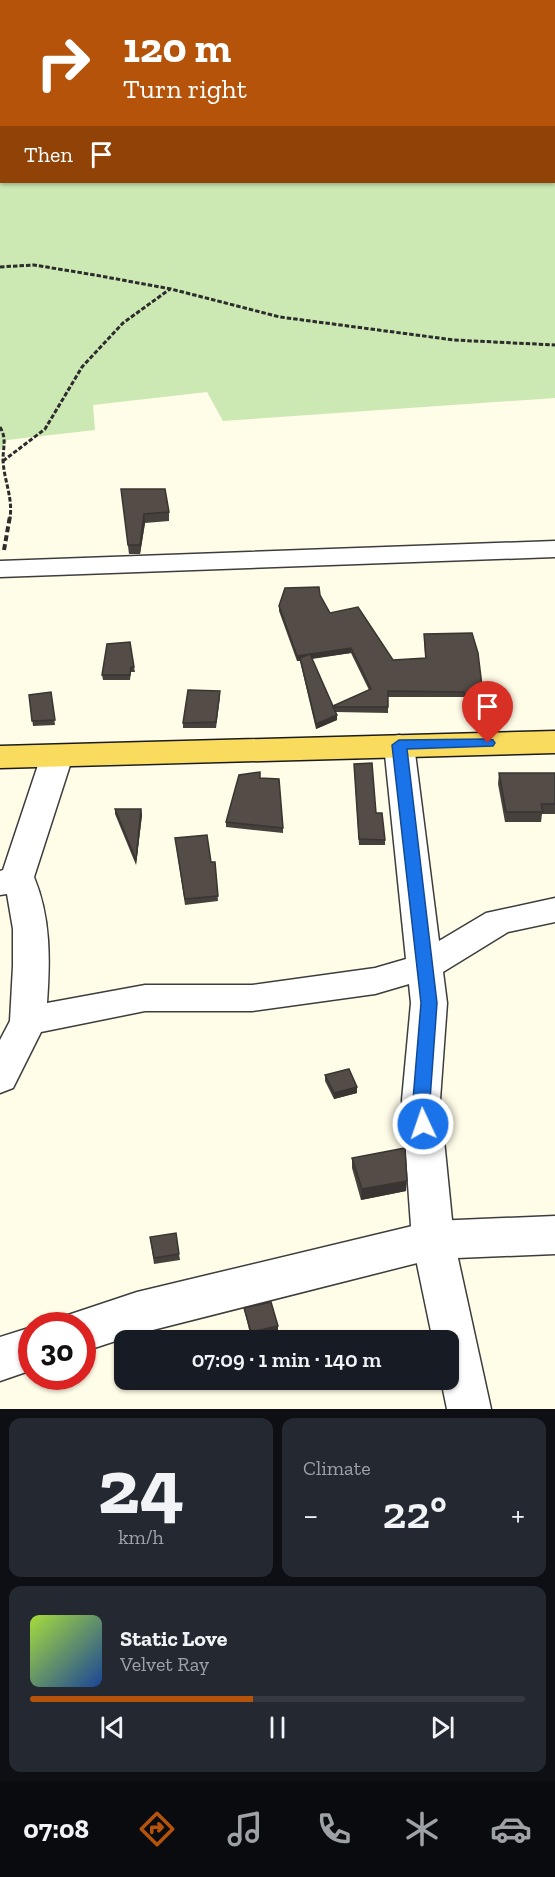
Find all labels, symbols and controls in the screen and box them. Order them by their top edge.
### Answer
text: 120 m [123,22,231,73]
icon: right [24,24,102,102]
text: Turn right [123,73,247,105]
icon: arrive [85,138,118,171]
text: Then [24,141,73,168]
pin [462,681,513,743]
icon: arrive [471,690,504,723]
position arrow [391,1092,455,1156]
speed limit sign: 30 [18,1312,96,1390]
text: 07:09 · 1 min · 140 m [192,1346,381,1373]
text: 24 [98,1439,184,1533]
text: Climate [303,1456,371,1480]
text: 22° [383,1486,447,1540]
text: − [303,1495,318,1534]
text: + [511,1495,525,1534]
text: km/h [118,1525,164,1549]
text: Static Love [120,1625,227,1652]
text: Velvet Ray [120,1652,209,1676]
icon: previous [96,1711,129,1744]
icon: pause [261,1711,294,1744]
icon: next [426,1711,459,1744]
icon: directions [136,1808,178,1850]
icon: music [224,1808,266,1850]
icon: phone [313,1808,355,1850]
icon: climate [401,1808,443,1850]
icon: car [490,1808,532,1850]
text: 07:08 [23,1813,89,1845]

